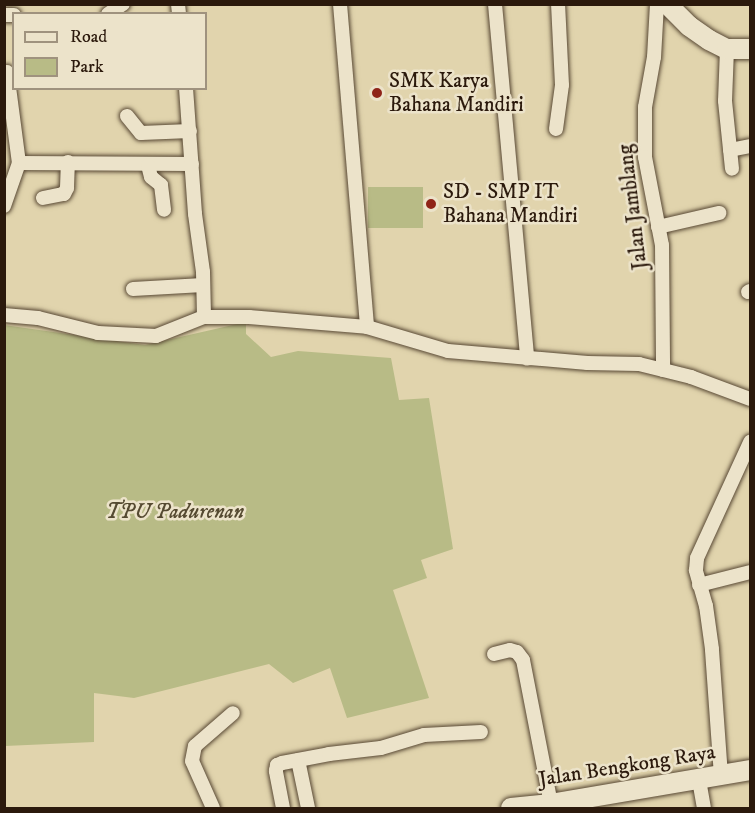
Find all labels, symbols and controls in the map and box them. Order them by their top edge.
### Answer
legend [12,12,207,90]
text: Road [70,26,107,48]
text: Park [70,56,104,78]
place label: SMK Karya Bahana Mandiri [389,68,524,118]
marker: SMK Karya Bahana Mandiri [370,86,384,100]
street label: Jalan Jamblang [613,143,653,271]
place label: SD - SMP IT Bahana Mandiri [443,179,578,229]
marker: SD - SMP IT Bahana Mandiri [424,197,438,211]
park label: TPU Padurenan [106,499,244,525]
street label: Jalan Bengkong Raya [537,740,717,792]

